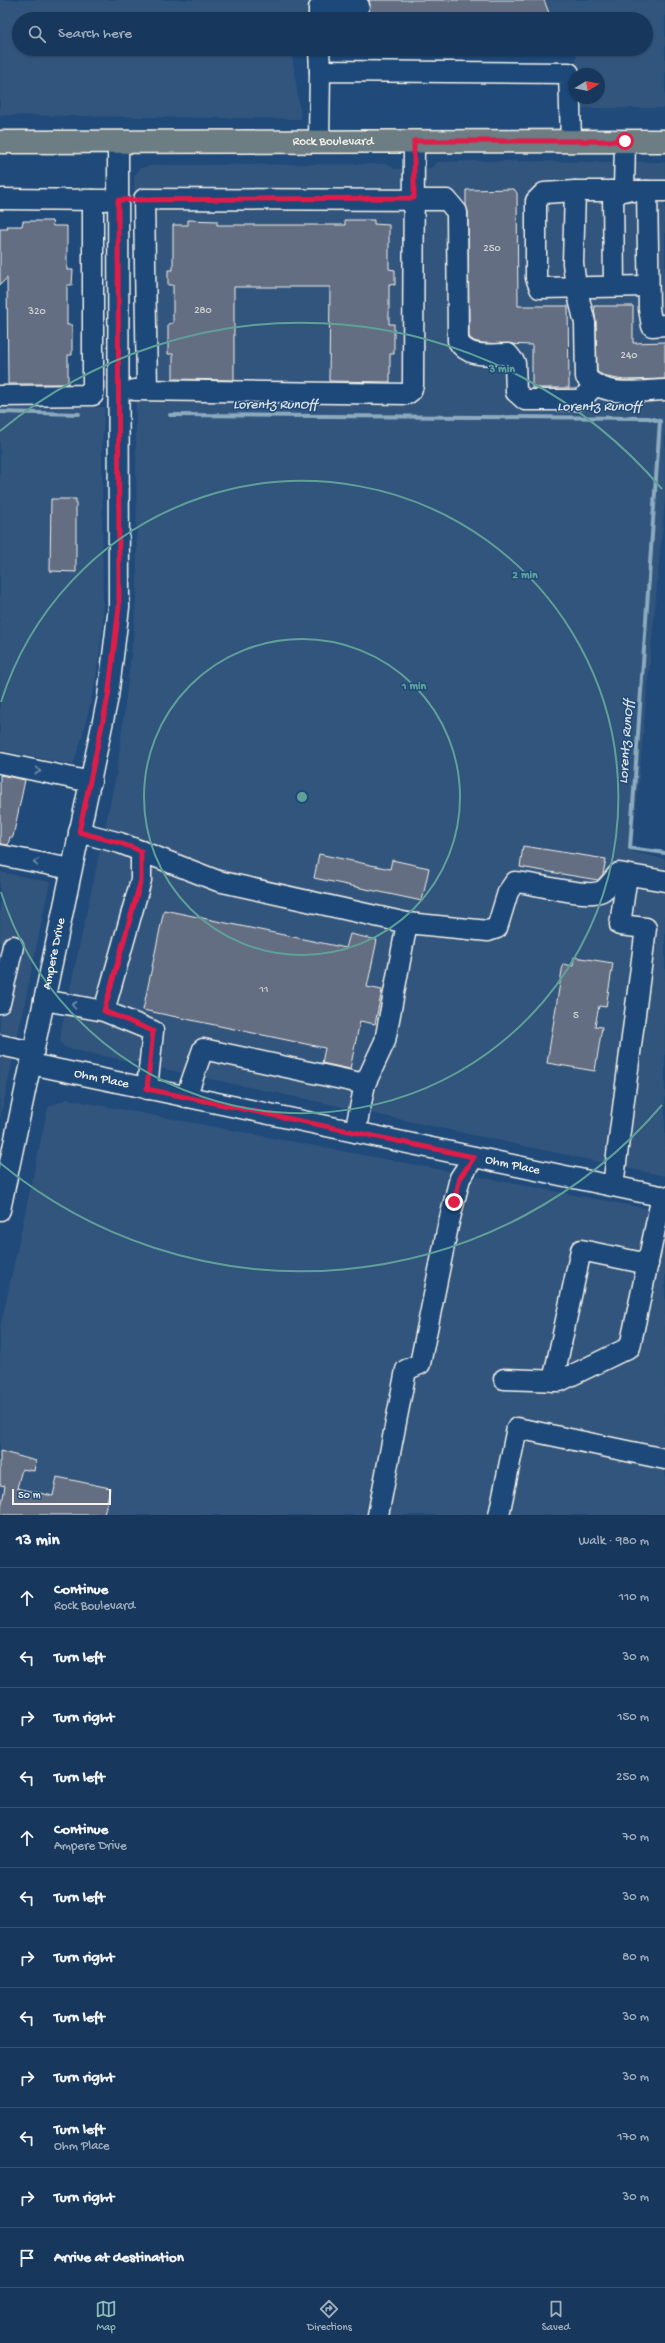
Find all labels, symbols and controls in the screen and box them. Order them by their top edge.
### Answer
search box [12,12,653,56]
icon: search [26,23,48,45]
text: Search here [58,25,132,43]
north arrow [569,68,605,104]
route start [616,132,634,150]
street label: Rock Boulevard [292,134,375,149]
house number: 250 [483,243,501,255]
house number: 280 [194,305,212,317]
house number: 320 [27,306,46,318]
house number: 240 [621,350,637,362]
text: 3 min [488,363,515,377]
water label: Lorentz RunOff [233,397,320,414]
water label: Lorentz RunOff [557,399,644,416]
text: 2 min [512,569,538,583]
text: 1 min [401,680,427,694]
water label: Lorentz RunOff [616,697,639,784]
one-way arrow [35,766,41,774]
centre of rings [295,790,309,804]
one-way arrow [32,859,39,867]
street label: Ampere Drive [39,916,69,991]
house number: 11 [259,984,268,996]
one-way arrow [71,1002,77,1010]
house number: 5 [573,1010,579,1022]
street label: Ohm Place [73,1066,130,1092]
street label: Ohm Place [484,1152,542,1178]
route end [445,1193,463,1211]
scale bar [12,1487,111,1506]
text: 50 m [18,1490,40,1502]
text: 13 min [16,1531,60,1551]
text: Walk · 980 m [579,1534,649,1549]
text: Continue [54,1581,108,1599]
icon: ahead [16,1587,38,1609]
text: 110 m [619,1590,649,1605]
text: Rock Boulevard [54,1599,135,1614]
icon: left [16,1647,38,1669]
text: Turn left [54,1649,105,1667]
text: 30 m [623,1650,649,1665]
icon: right [16,1707,38,1729]
text: Turn right [54,1709,114,1727]
text: 150 m [617,1710,649,1725]
icon: left [16,1767,38,1789]
text: Turn left [54,1769,105,1787]
text: 250 m [616,1770,649,1785]
text: Continue [54,1821,108,1839]
icon: ahead [16,1827,38,1849]
text: 70 m [623,1830,649,1845]
text: Ampere Drive [54,1839,127,1854]
icon: left [16,1887,38,1909]
text: Turn left [54,1889,105,1907]
text: 30 m [623,1890,649,1905]
icon: right [16,1947,38,1969]
text: Turn right [54,1949,114,1967]
text: 80 m [622,1950,649,1965]
icon: left [16,2007,38,2029]
text: Turn left [54,2009,105,2027]
text: 30 m [623,2010,649,2025]
icon: right [16,2067,38,2089]
text: Turn right [54,2069,114,2087]
text: 30 m [623,2070,649,2085]
text: Turn left [54,2121,105,2139]
icon: left [16,2127,38,2149]
text: 170 m [617,2130,649,2145]
text: Ohm Place [54,2139,110,2154]
icon: right [16,2187,38,2209]
text: Turn right [54,2189,114,2207]
text: 30 m [623,2190,649,2205]
icon: arrive [16,2247,38,2269]
text: Arrive at destination [54,2249,184,2267]
tab: Map [95,2298,117,2334]
tab: Directions [307,2298,352,2334]
tab: Saved [542,2298,570,2334]

